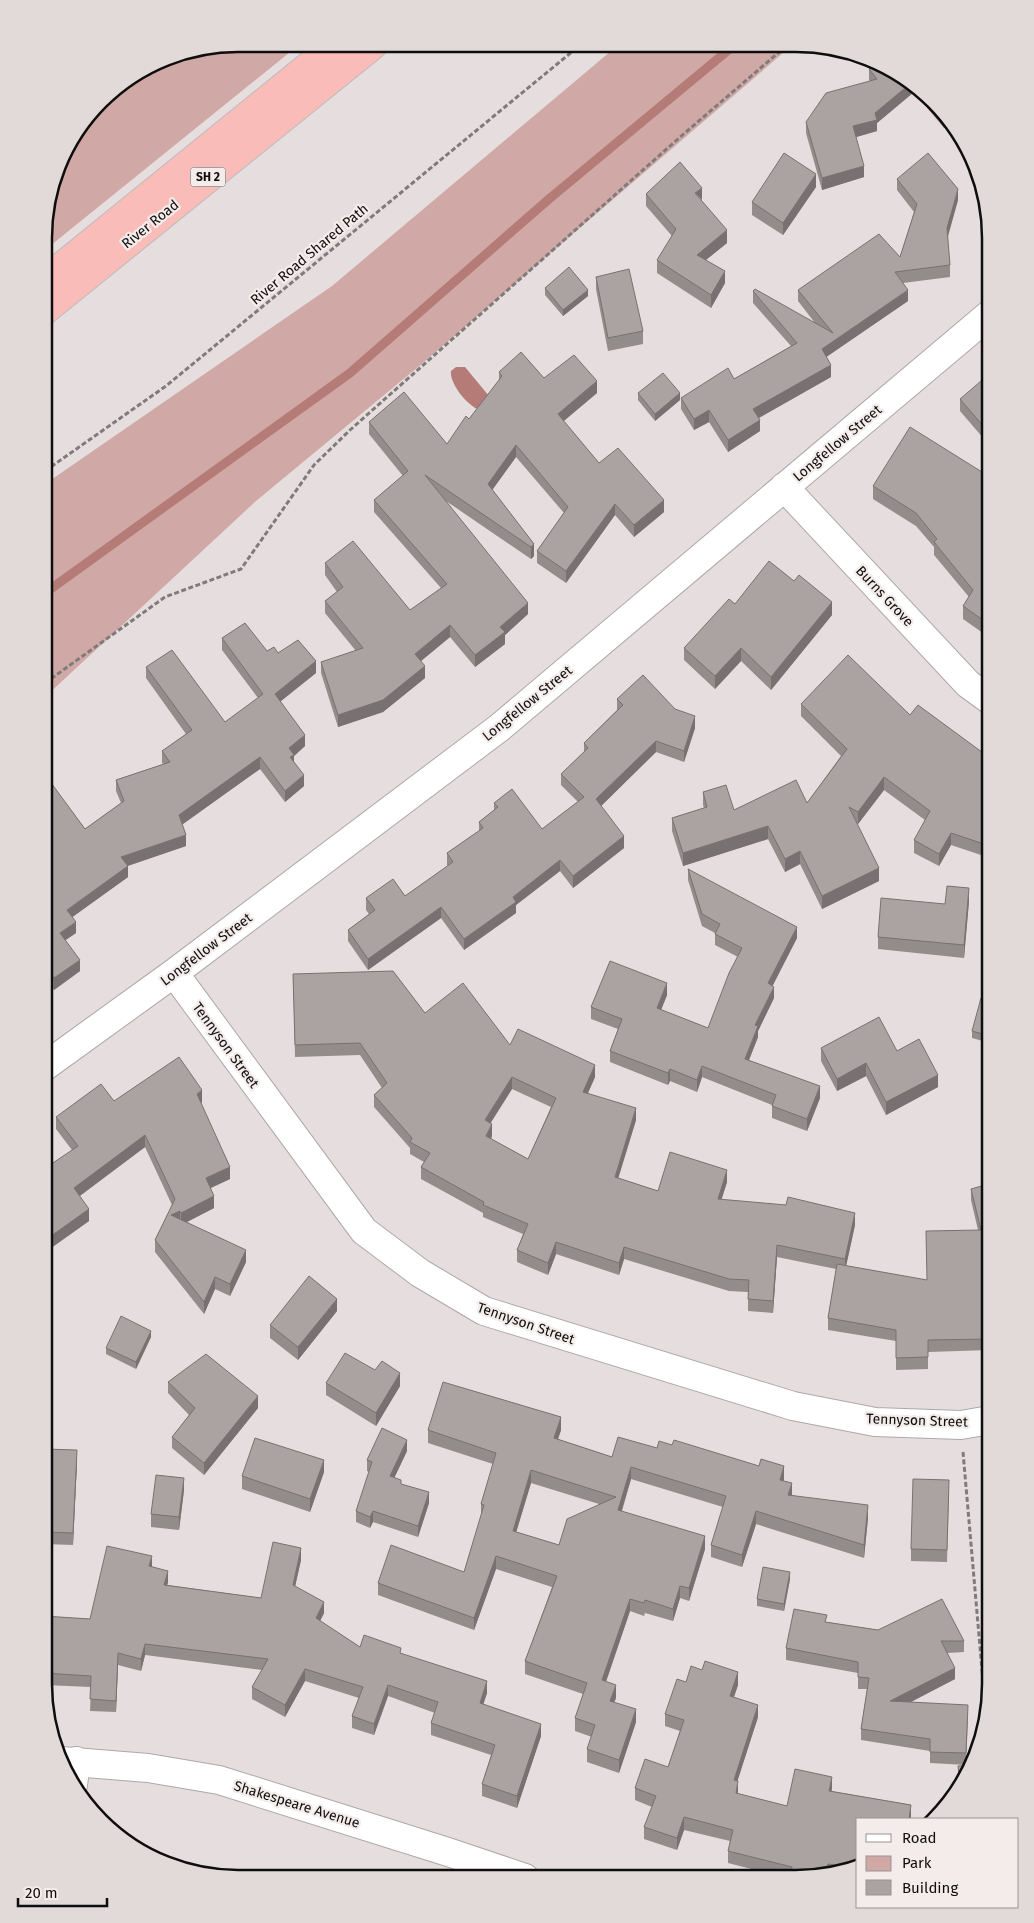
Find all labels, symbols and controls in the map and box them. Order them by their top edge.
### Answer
road number: SH 2 [190,168,226,186]
street label: River Road [118,196,182,252]
street label: River Road Shared Path [247,200,372,309]
street label: Longfellow Street [790,401,886,485]
street label: Burns Grove [852,562,917,630]
street label: Longfellow Street [479,661,576,745]
street label: Longfellow Street [157,909,256,989]
street label: Tennyson Street [189,999,263,1092]
street label: Tennyson Street [475,1299,578,1348]
street label: Tennyson Street [866,1410,969,1431]
street label: Shakespeare Avenue [232,1777,362,1832]
legend [856,1818,1019,1908]
text: Road [902,1829,937,1847]
text: Park [902,1854,932,1872]
scale bar [18,1876,106,1908]
text: Building [902,1879,958,1897]
text: 20 m [25,1884,58,1902]

